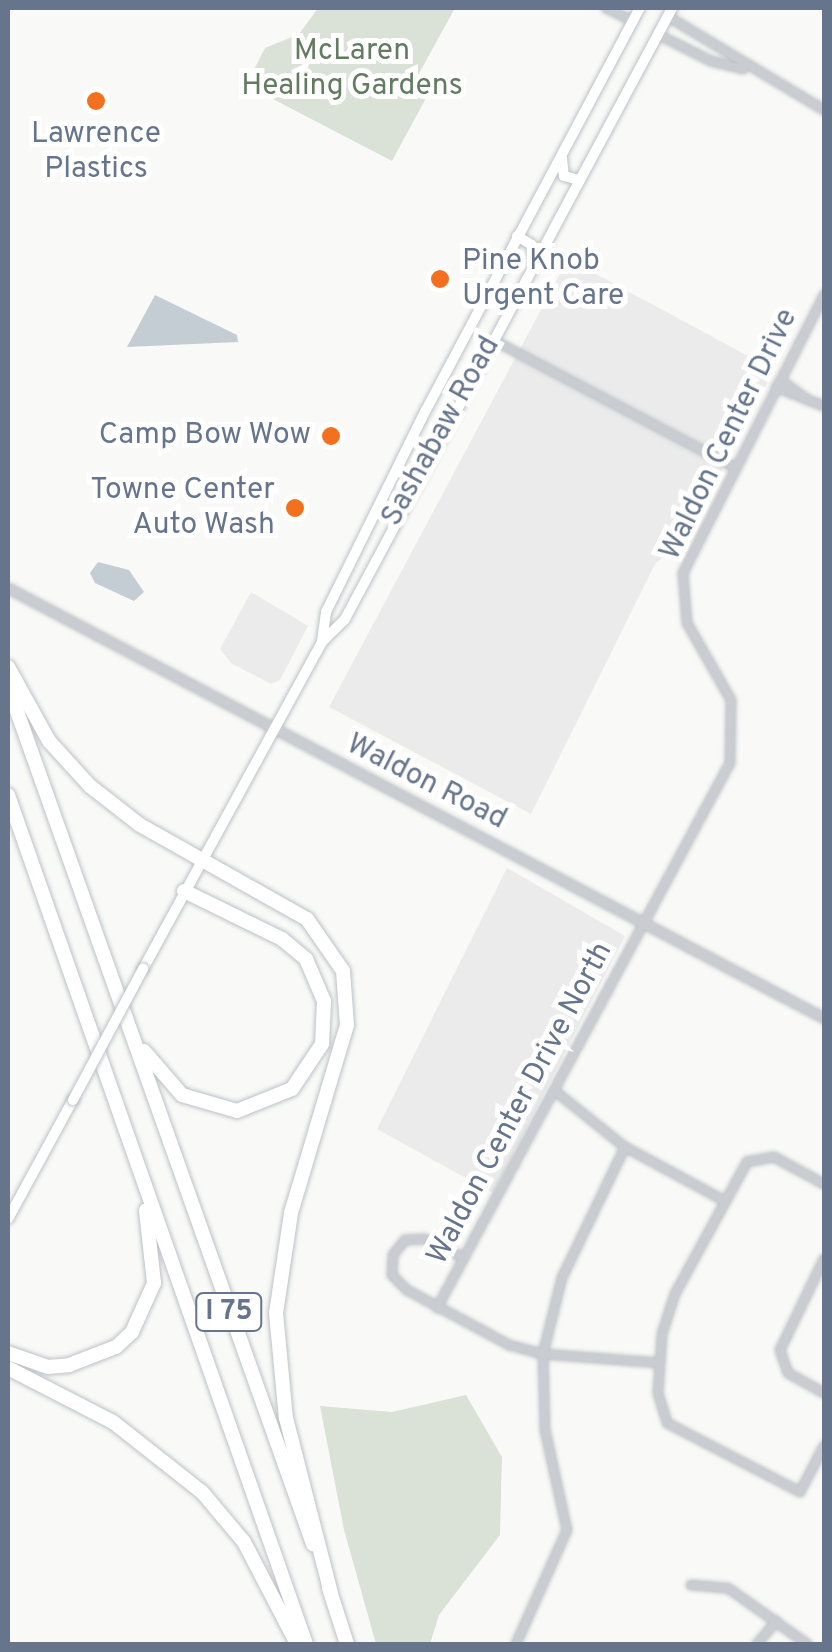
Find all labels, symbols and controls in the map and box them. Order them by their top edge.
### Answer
park label: McLaren Healing Gardens [241,34,463,104]
marker: Lawrence Plastics [85,90,107,112]
place label: Lawrence Plastics [31,117,161,188]
place label: Pine Knob Urgent Care [462,244,624,314]
marker: Pine Knob Urgent Care [427,266,453,292]
street label: Waldon Center Drive [654,303,806,567]
street label: Sashabaw Road [375,331,509,533]
place label: Camp Bow Wow [98,418,311,454]
marker: Camp Bow Wow [320,425,342,447]
place label: Towne Center Auto Wash [90,473,275,544]
marker: Towne Center Auto Wash [284,497,306,519]
street label: Waldon Road [340,727,512,839]
street label: Waldon Center Drive North [421,937,621,1271]
road number: I 75 [194,1289,264,1335]

